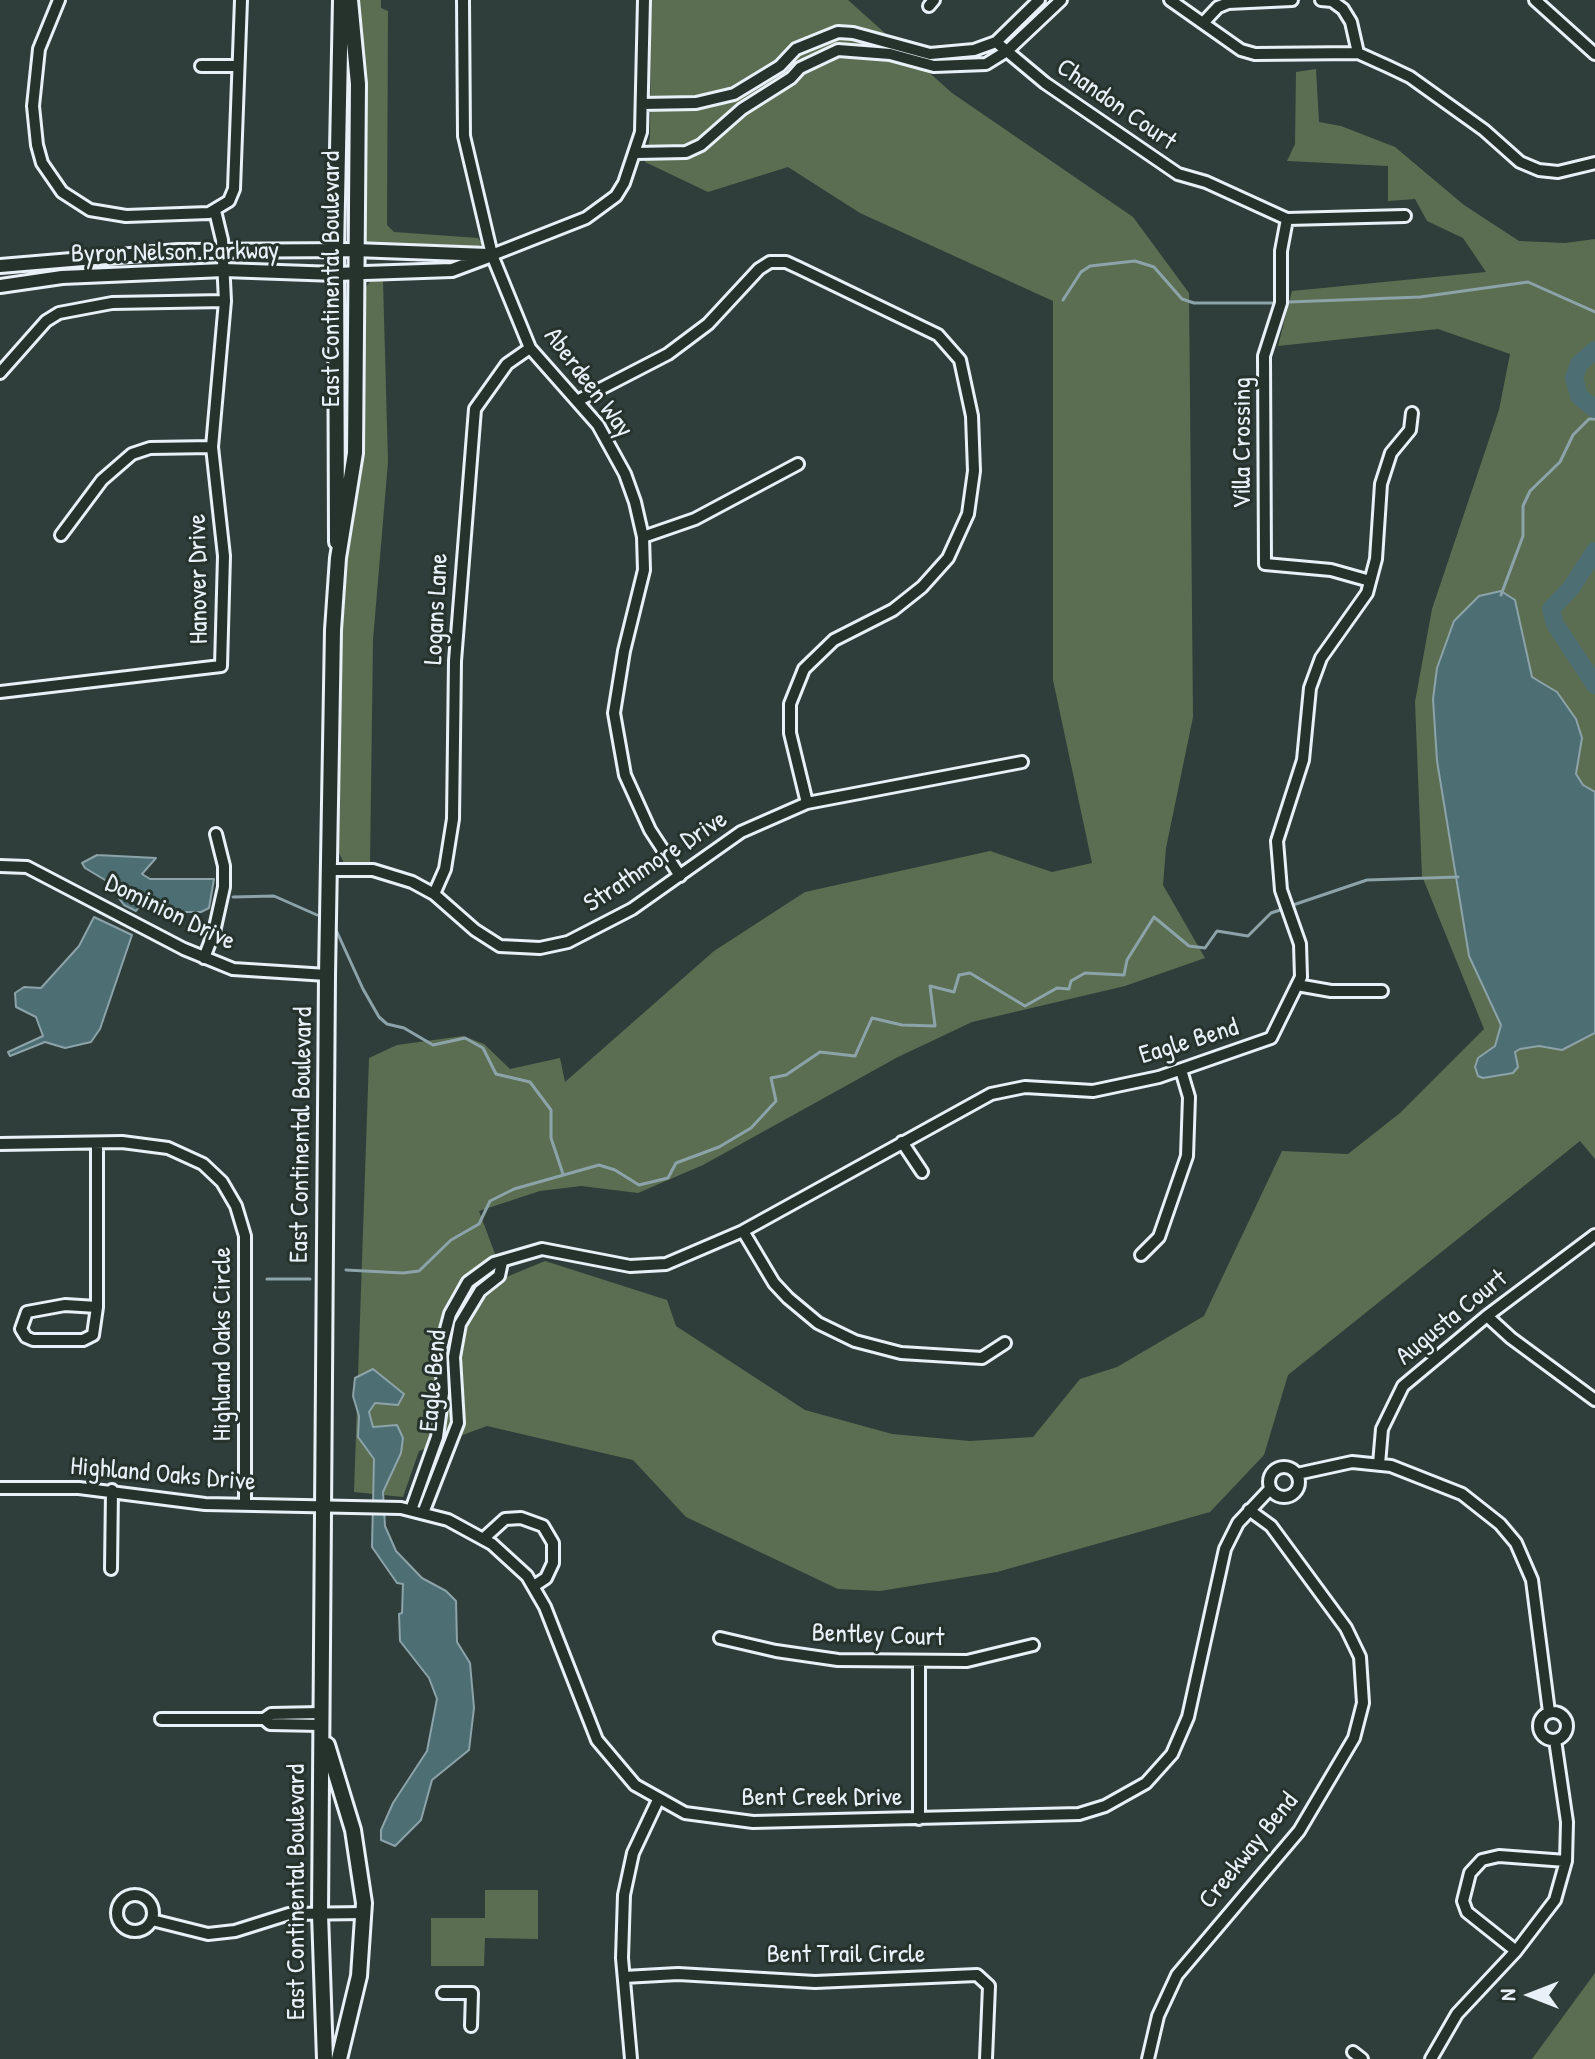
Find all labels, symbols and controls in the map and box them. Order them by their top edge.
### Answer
street label: Chandon Court [1050,52,1182,158]
street label: East Continental Boulevard [316,151,348,407]
street label: Byron Nelson Parkway [71,236,279,270]
street label: Aberdeen Way [537,322,639,444]
street label: Villa Crossing [1227,377,1259,509]
street label: Hanover Drive [182,514,216,644]
street label: Logans Lane [419,552,455,666]
street label: Strathmore Drive [579,804,733,920]
street label: Dominion Drive [100,868,240,958]
street label: East Continental Boulevard [284,1007,320,1263]
street label: Eagle Bend [1136,1012,1242,1072]
street label: Highland Oaks Circle [207,1247,239,1441]
street label: Augusta Court [1390,1264,1514,1372]
street label: Eagle Bend [414,1329,454,1433]
street label: Highland Oaks Drive [69,1451,257,1499]
street label: Bentley Court [811,1618,945,1654]
street label: East Continental Boulevard [281,1764,313,2020]
street label: Bent Creek Drive [742,1782,902,1814]
street label: Creekway Bend [1193,1787,1305,1915]
street label: Bent Trail Circle [767,1939,925,1971]
north arrow [1491,1955,1571,2035]
text: N [1492,1989,1522,2001]

